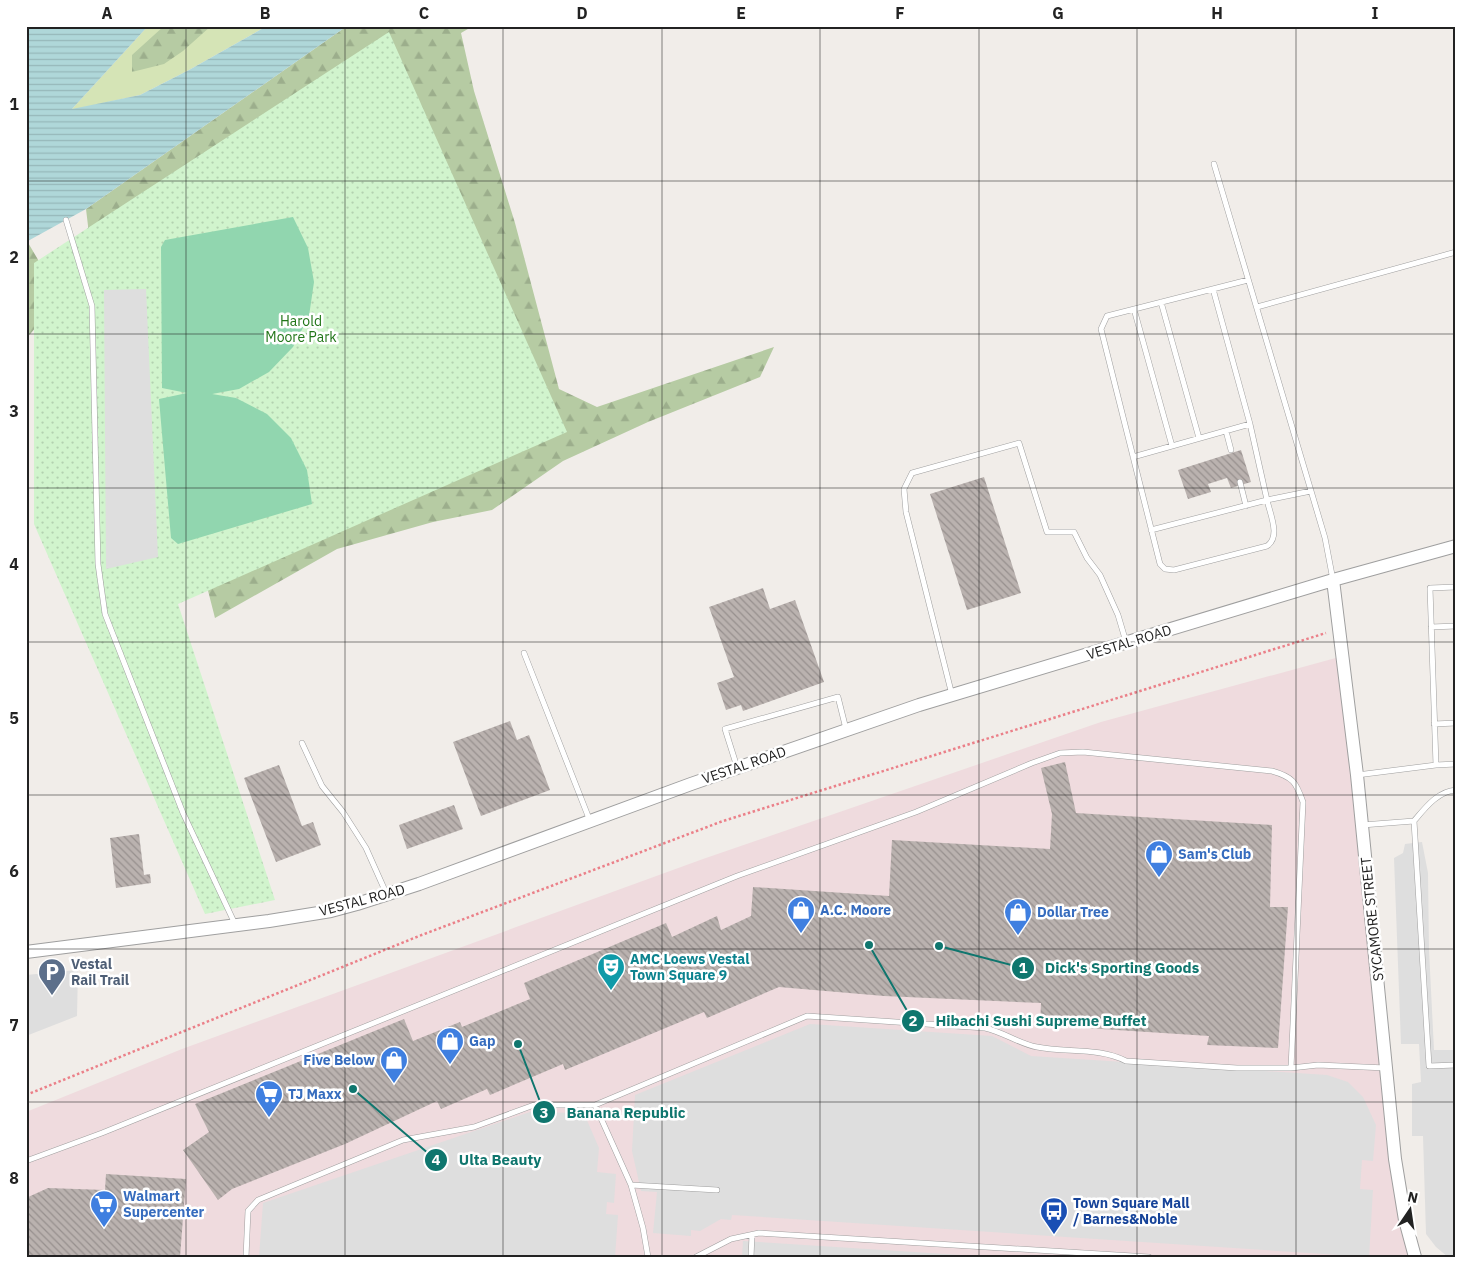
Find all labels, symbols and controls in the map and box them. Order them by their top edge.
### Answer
text: A [102,3,113,23]
text: B [260,3,271,23]
text: C [419,3,429,23]
text: D [576,3,588,23]
text: E [736,3,746,23]
text: F [895,3,905,23]
text: G [1052,3,1064,23]
text: H [1211,3,1223,23]
text: I [1372,3,1379,23]
text: 1 [9,94,19,114]
text: 2 [9,247,19,267]
park label: Harold Moore Park [265,312,337,346]
text: 3 [9,401,19,421]
text: 4 [9,554,19,574]
street label: VESTAL ROAD [1084,621,1174,663]
text: 5 [9,708,19,728]
street label: VESTAL ROAD [700,742,788,788]
shop icon: Sam's Club [1144,839,1174,878]
place label: Sam's Club [1178,845,1251,863]
street label: SYCAMORE STREET [1357,856,1387,982]
text: 6 [9,861,19,881]
street label: VESTAL ROAD [317,880,407,920]
shop icon: A.C. Moore [786,895,816,934]
shop icon: Dollar Tree [1003,897,1033,936]
place label: A.C. Moore [820,901,891,919]
place label: Dollar Tree [1037,903,1109,921]
place label: AMC Loews Vestal Town Square 9 [630,950,750,984]
theatre icon: AMC Loews Vestal Town Square 9 [596,952,626,991]
callout: Dick's Sporting Goods [1010,953,1210,983]
place label: Vestal Rail Trail [71,955,129,989]
parking icon: Vestal Rail Trail [37,957,67,996]
text: 1 [1018,958,1028,977]
text: Dick's Sporting Goods [1045,958,1200,977]
callout: Hibachi Sushi Supreme Buffet [901,1006,1157,1036]
text: 2 [908,1011,918,1030]
text: Hibachi Sushi Supreme Buffet [935,1011,1147,1030]
text: 7 [9,1015,19,1035]
shop icon: Gap [435,1026,465,1065]
place label: Gap [469,1032,496,1050]
shop icon: Five Below [379,1045,409,1084]
place label: Five Below [303,1051,375,1069]
supermarket icon: TJ Maxx [254,1079,284,1118]
place label: TJ Maxx [288,1085,342,1103]
callout: Banana Republic [531,1097,696,1127]
text: 3 [539,1103,549,1122]
text: Banana Republic [566,1103,686,1122]
callout: Ulta Beauty [424,1145,551,1175]
text: 4 [431,1150,441,1169]
text: Ulta Beauty [459,1150,541,1169]
text: 8 [9,1168,19,1188]
north arrow [1384,1186,1434,1236]
place label: Walmart Supercenter [123,1187,205,1221]
text: N [1406,1187,1420,1207]
supermarket icon: Walmart Supercenter [89,1189,119,1228]
place label: Town Square Mall / Barnes&Noble [1073,1194,1190,1228]
bus stop icon: Town Square Mall / Barnes&Noble [1039,1196,1069,1235]

